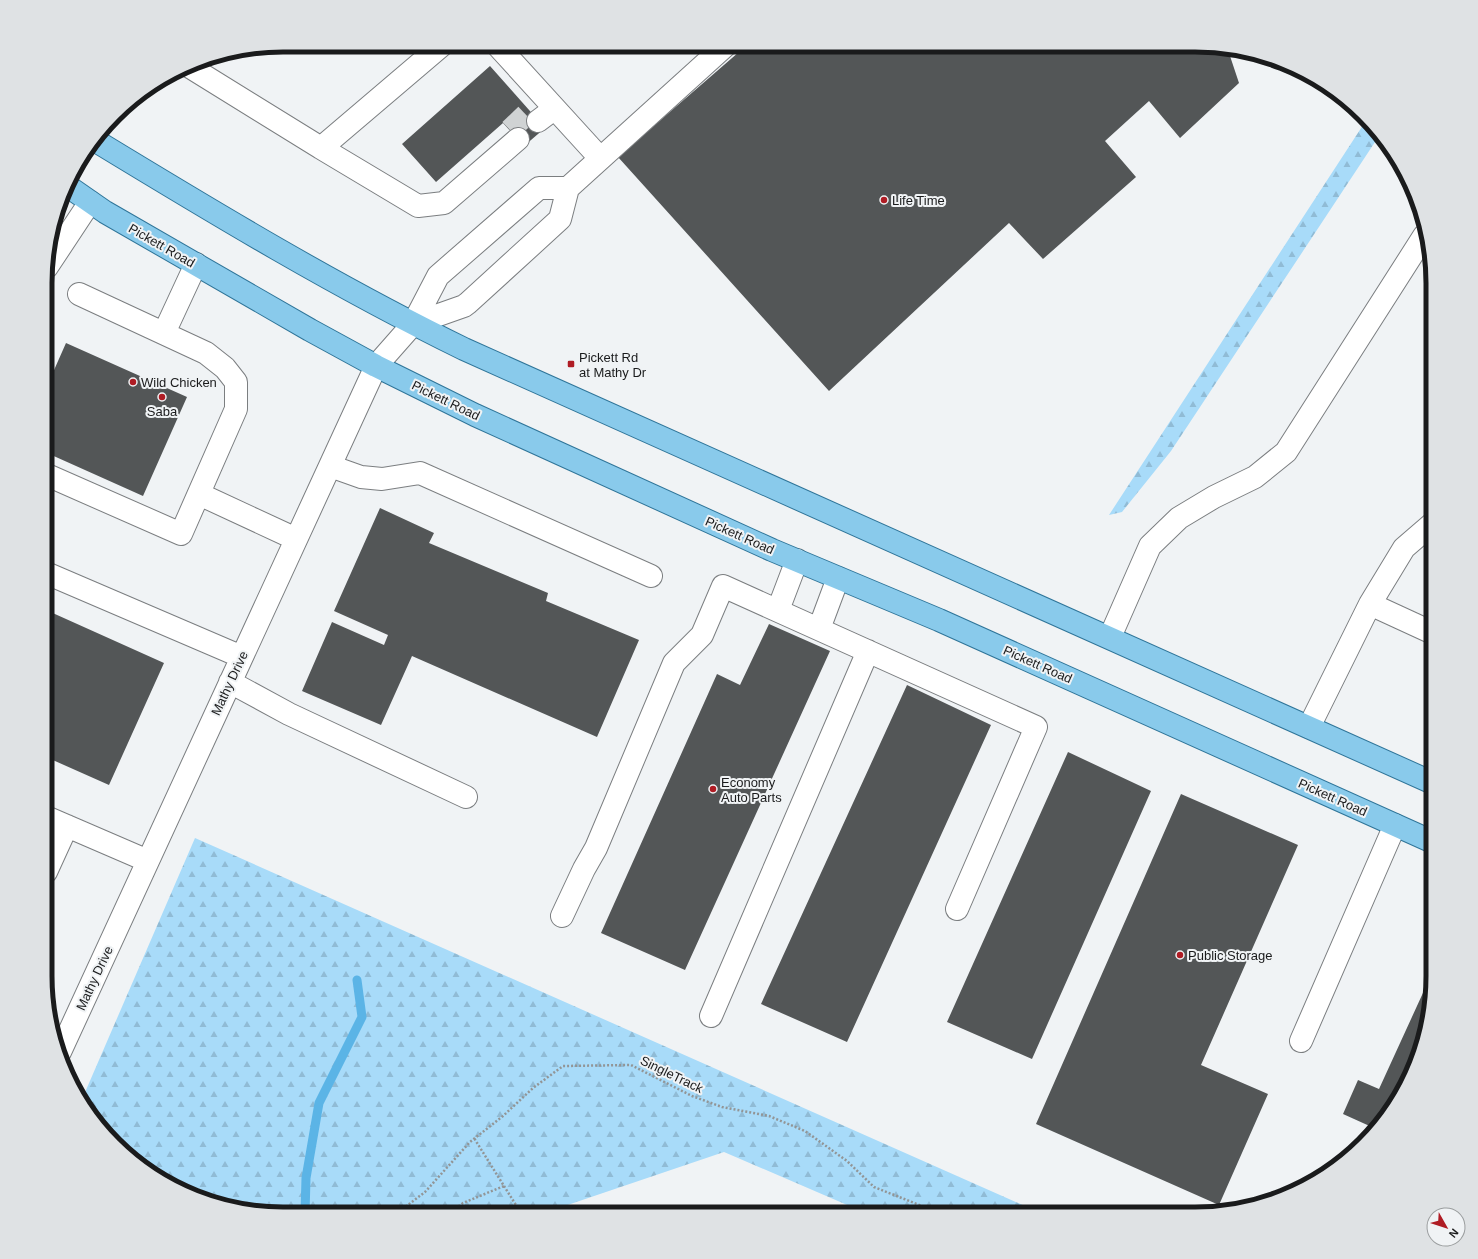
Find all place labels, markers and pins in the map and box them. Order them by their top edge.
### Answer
place label: Life Time [892,193,945,208]
marker: Life Time [879,195,889,205]
place label: Pickett Rd at Mathy Dr [579,350,647,380]
marker: Pickett Rd at Mathy Dr [566,359,576,369]
place label: Wild Chicken [141,375,217,390]
marker: Wild Chicken [128,377,138,387]
marker: Saba [157,392,167,402]
place label: Saba [147,404,178,419]
place label: Economy Auto Parts [721,775,782,805]
marker: Economy Auto Parts [708,784,718,794]
place label: Public Storage [1188,948,1273,963]
marker: Public Storage [1175,950,1185,960]

